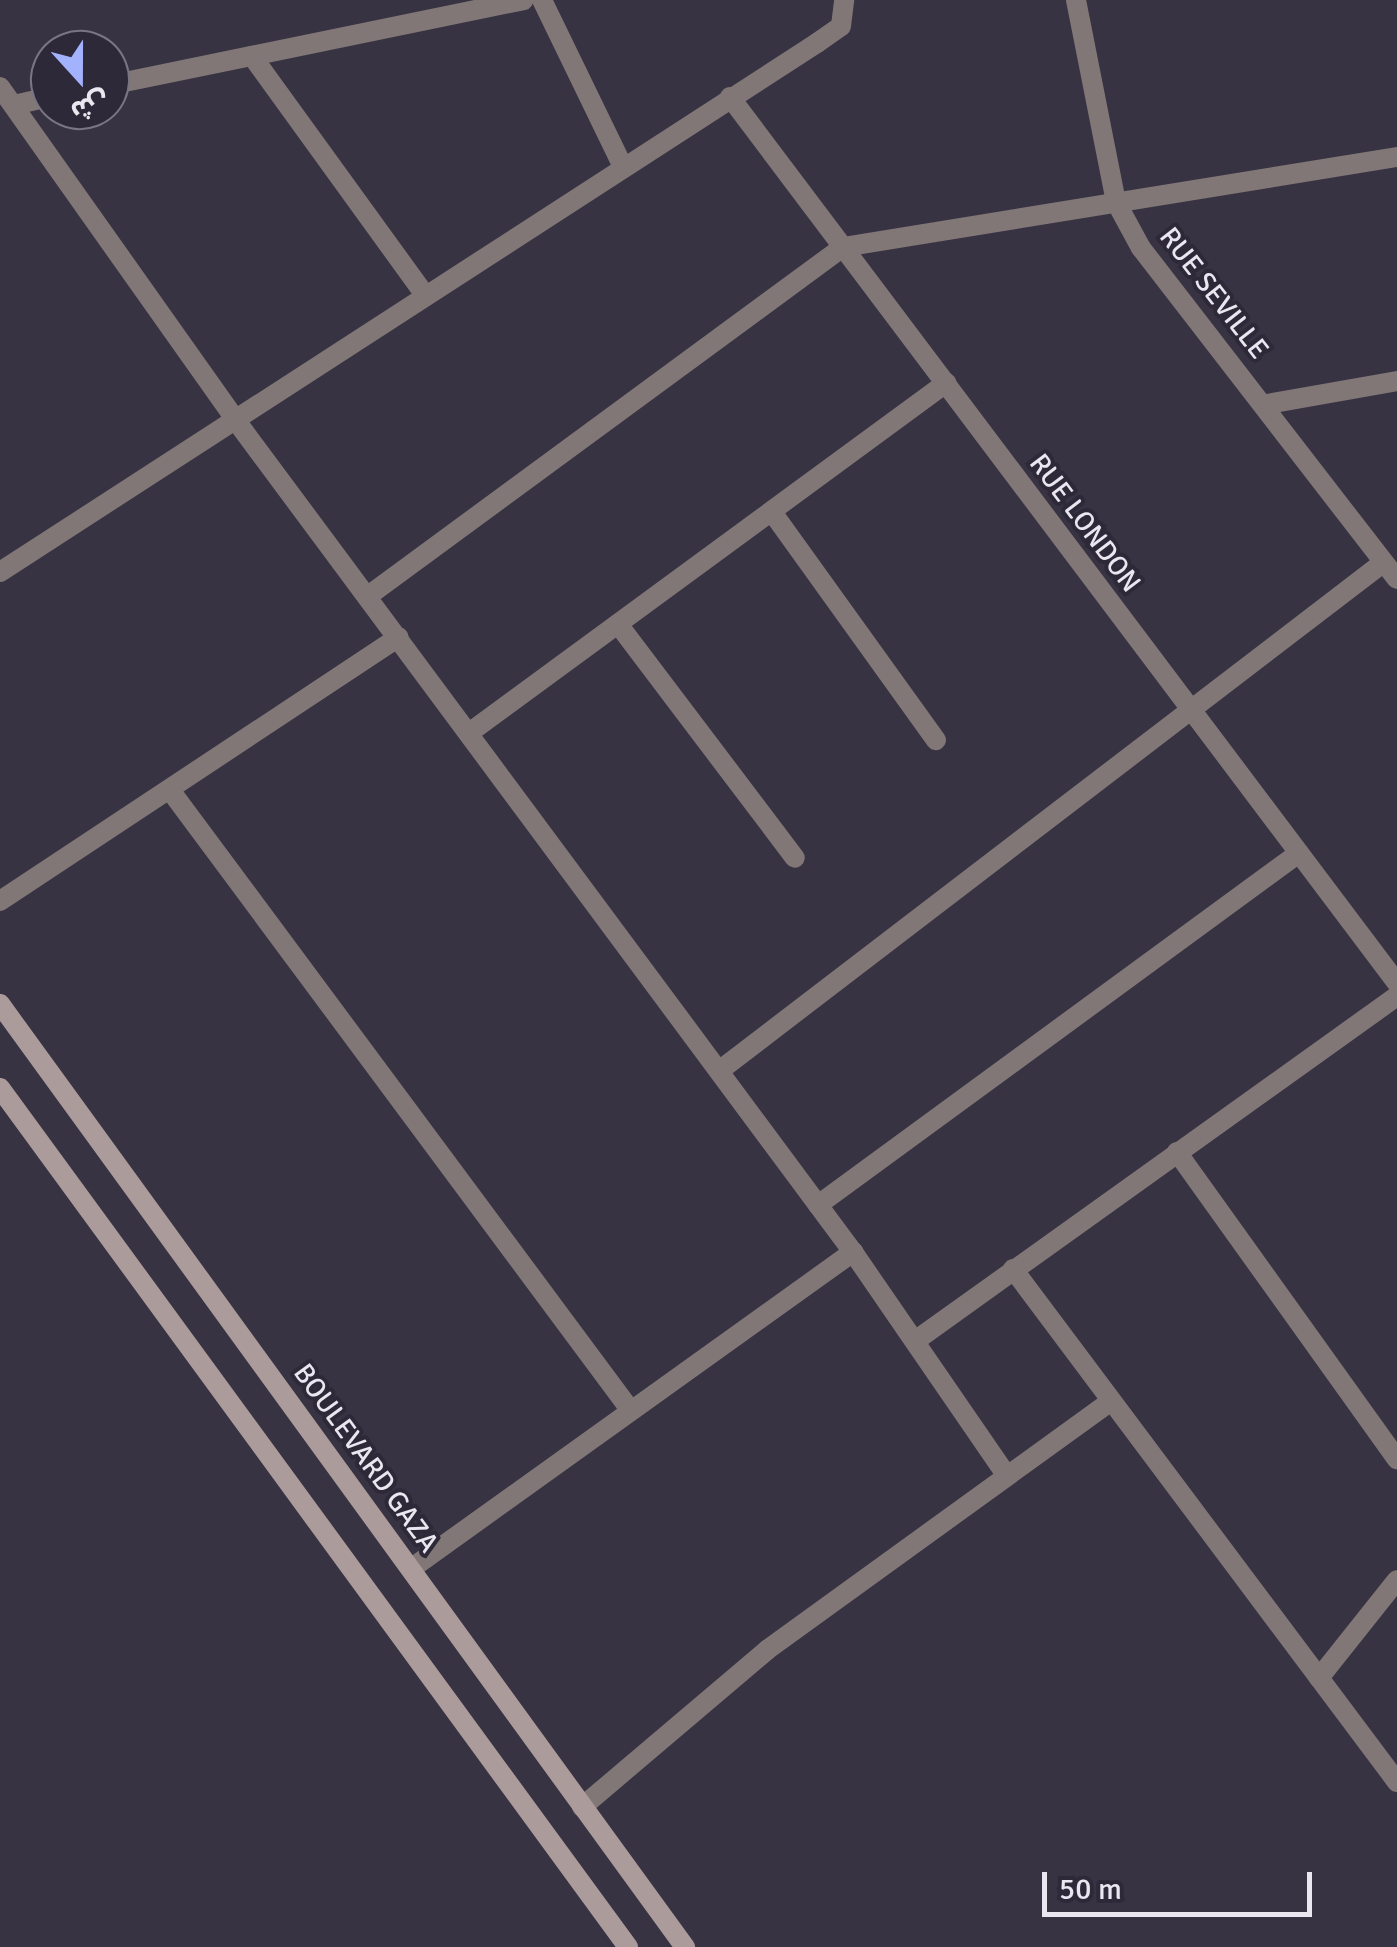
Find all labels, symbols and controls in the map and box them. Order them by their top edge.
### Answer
north arrow [30,30,130,130]
text: ش [66,83,114,129]
street label: RUE SEVILLE [1152,221,1276,365]
street label: RUE LONDON [1022,447,1148,599]
street label: BOULEVARD GAZA [286,1357,446,1559]
scale bar [1047,1852,1317,1914]
text: 50 m [1059,1871,1122,1908]

